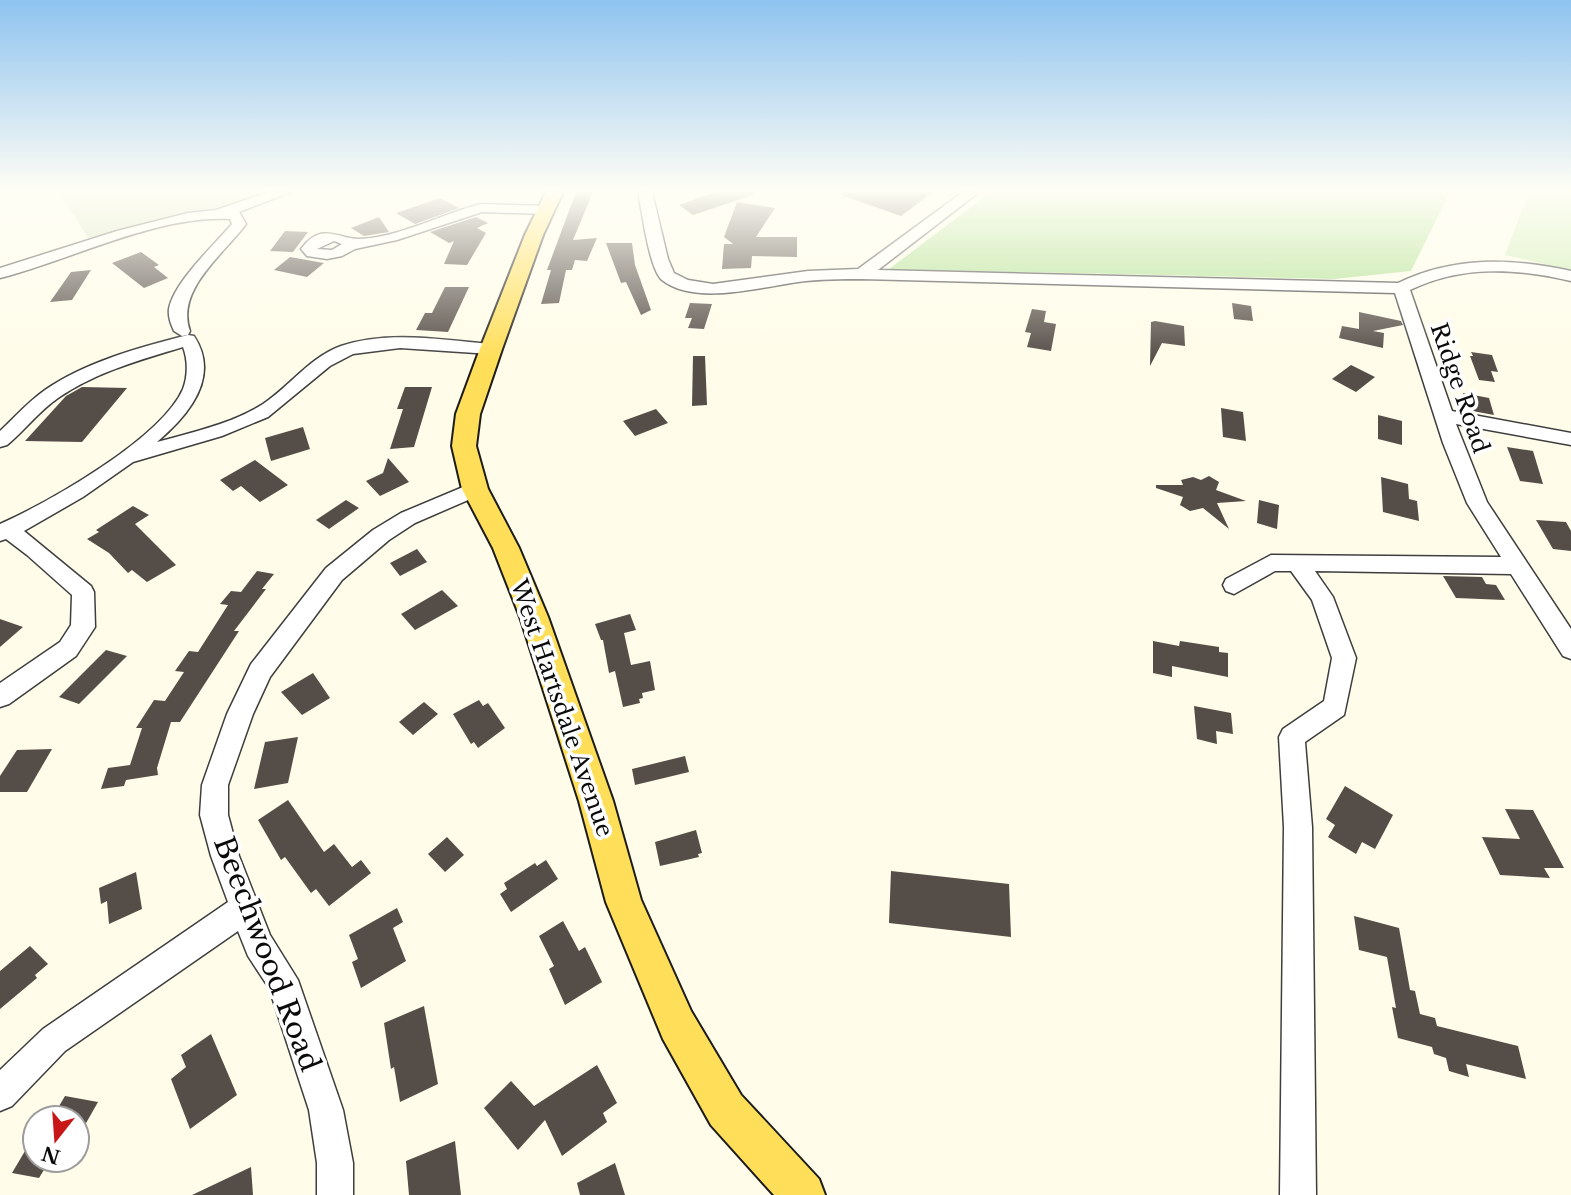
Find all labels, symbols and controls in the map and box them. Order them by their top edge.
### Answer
street label: Ridge Road [1425,319,1495,457]
street label: West Hartsdale Avenue [504,575,619,840]
street label: Beechwood Road [206,832,328,1076]
north arrow [21,1104,91,1174]
text: N [39,1141,63,1168]

